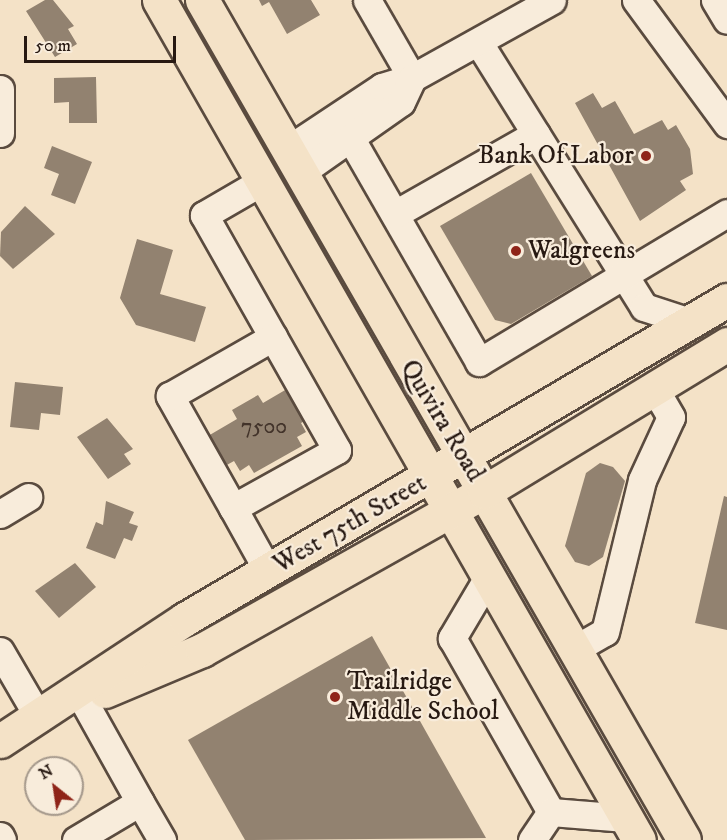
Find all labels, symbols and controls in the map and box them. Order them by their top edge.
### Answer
scale bar [27,24,178,62]
text: 50 m [35,35,71,57]
place label: Bank Of Labor [478,140,634,172]
marker: Bank Of Labor [639,149,653,163]
place label: Walgreens [528,235,635,267]
marker: Walgreens [509,244,523,258]
street label: Quivira Road [393,354,491,488]
house number: 7500 [241,414,287,440]
street label: West 75th Street [268,468,432,580]
place label: Trailridge Middle School [347,666,499,728]
marker: Trailridge Middle School [328,690,342,704]
north arrow [24,756,84,816]
text: N [35,760,57,784]

